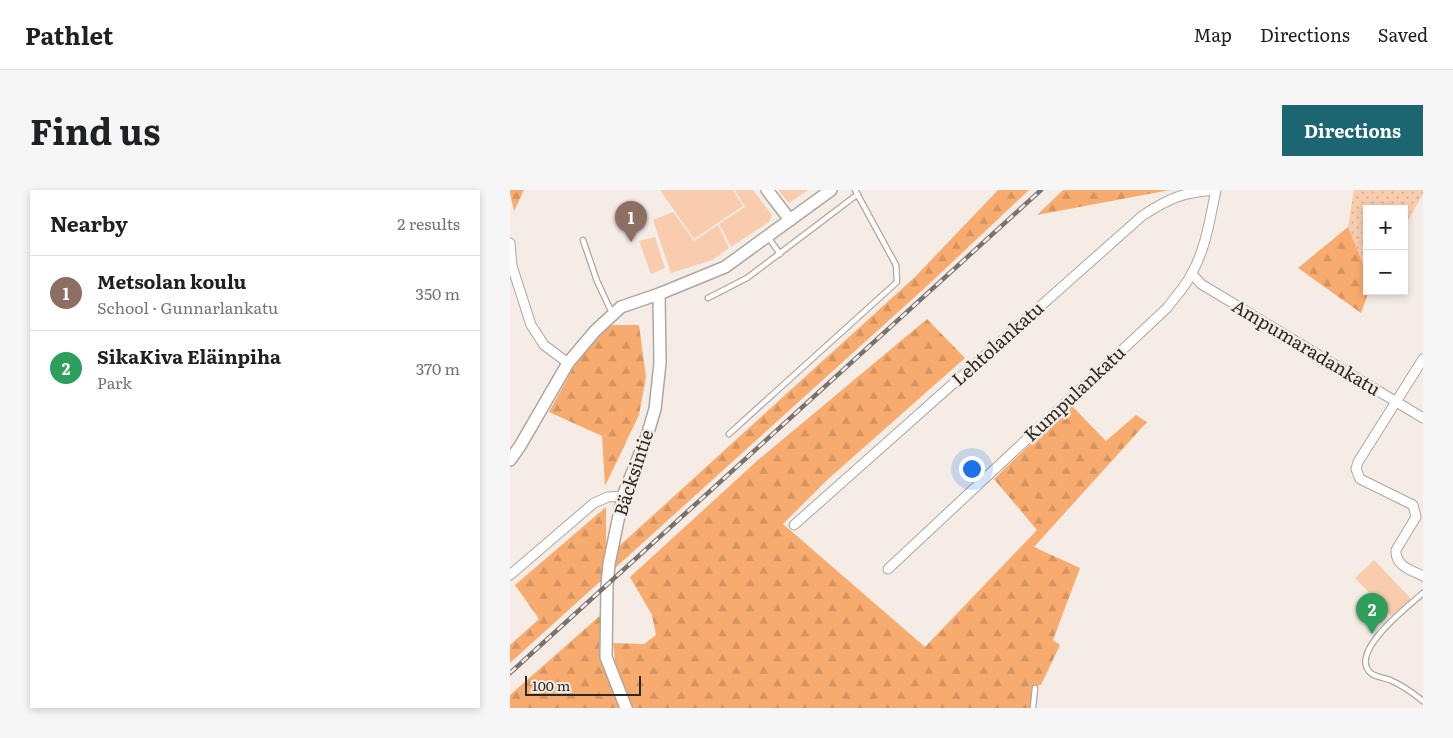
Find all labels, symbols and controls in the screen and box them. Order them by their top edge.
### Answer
text: Pathlet [25,17,113,52]
text: Map [1194,21,1232,48]
text: Directions [1260,21,1350,48]
text: Saved [1378,21,1428,48]
text: Find us [30,104,160,156]
button: Directions [1282,105,1423,156]
pin: 1 [615,201,647,242]
map controls [1363,205,1408,295]
button: + [1363,205,1408,250]
text: Nearby [50,207,128,238]
text: 2 results [397,211,460,235]
button: − [1363,250,1408,295]
text: Metsolan koulu [97,267,246,295]
text: 1 [63,281,69,305]
text: 350 m [415,281,460,305]
street label: Ampumaradankatu [1227,292,1386,402]
street label: Lehtolankatu [945,294,1049,392]
text: School · Gunnarlankatu [97,295,278,319]
street label: Kumpulankatu [1017,339,1131,447]
text: SikaKiva Eläinpiha [97,342,281,370]
text: 2 [62,356,70,380]
text: 370 m [416,356,460,380]
text: Park [97,370,132,394]
street label: Bäcksintie [606,426,659,519]
your location [959,456,985,482]
pin: 2 [1356,593,1388,634]
scale bar [525,673,641,696]
text: 100 m [532,675,570,695]

